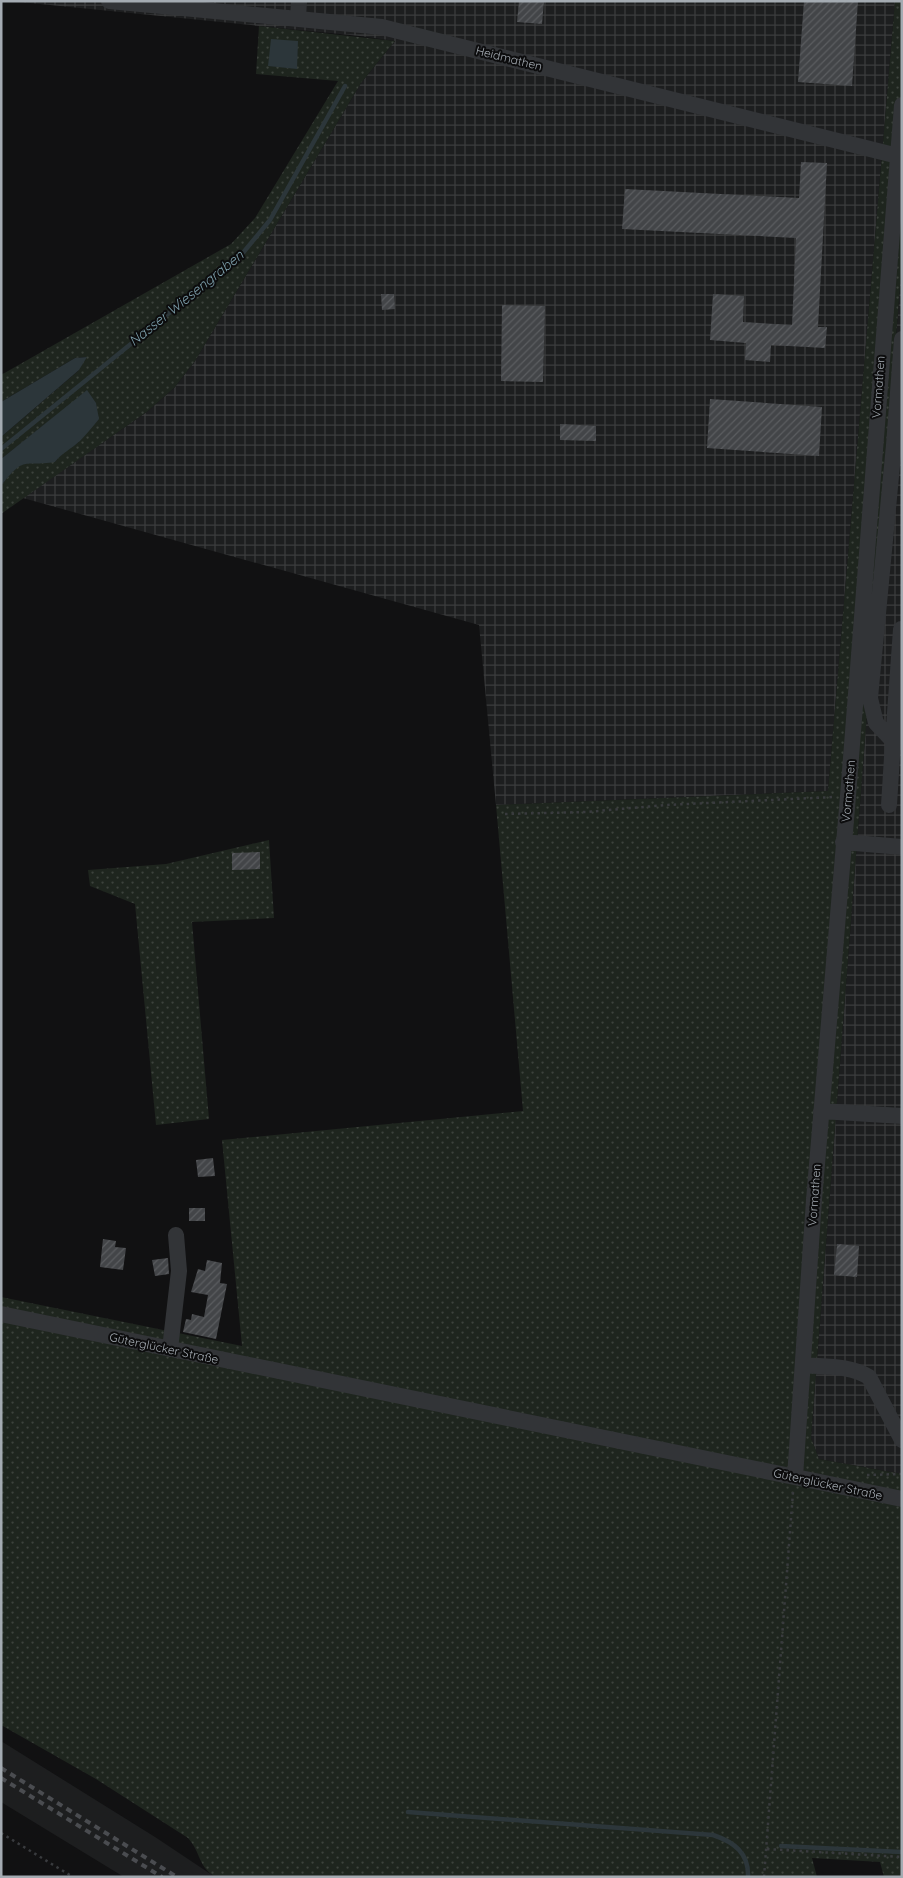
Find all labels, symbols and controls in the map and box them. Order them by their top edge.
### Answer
street label: Heidmathen [474,42,544,74]
water label: Nasser Wiesengraben [125,245,248,350]
street label: Vormathen [868,355,888,419]
street label: Vormathen [838,759,858,823]
street label: Vormathen [804,1163,824,1227]
street label: Güterglücker Straße [108,1329,220,1367]
street label: Güterglücker Straße [772,1465,884,1503]

